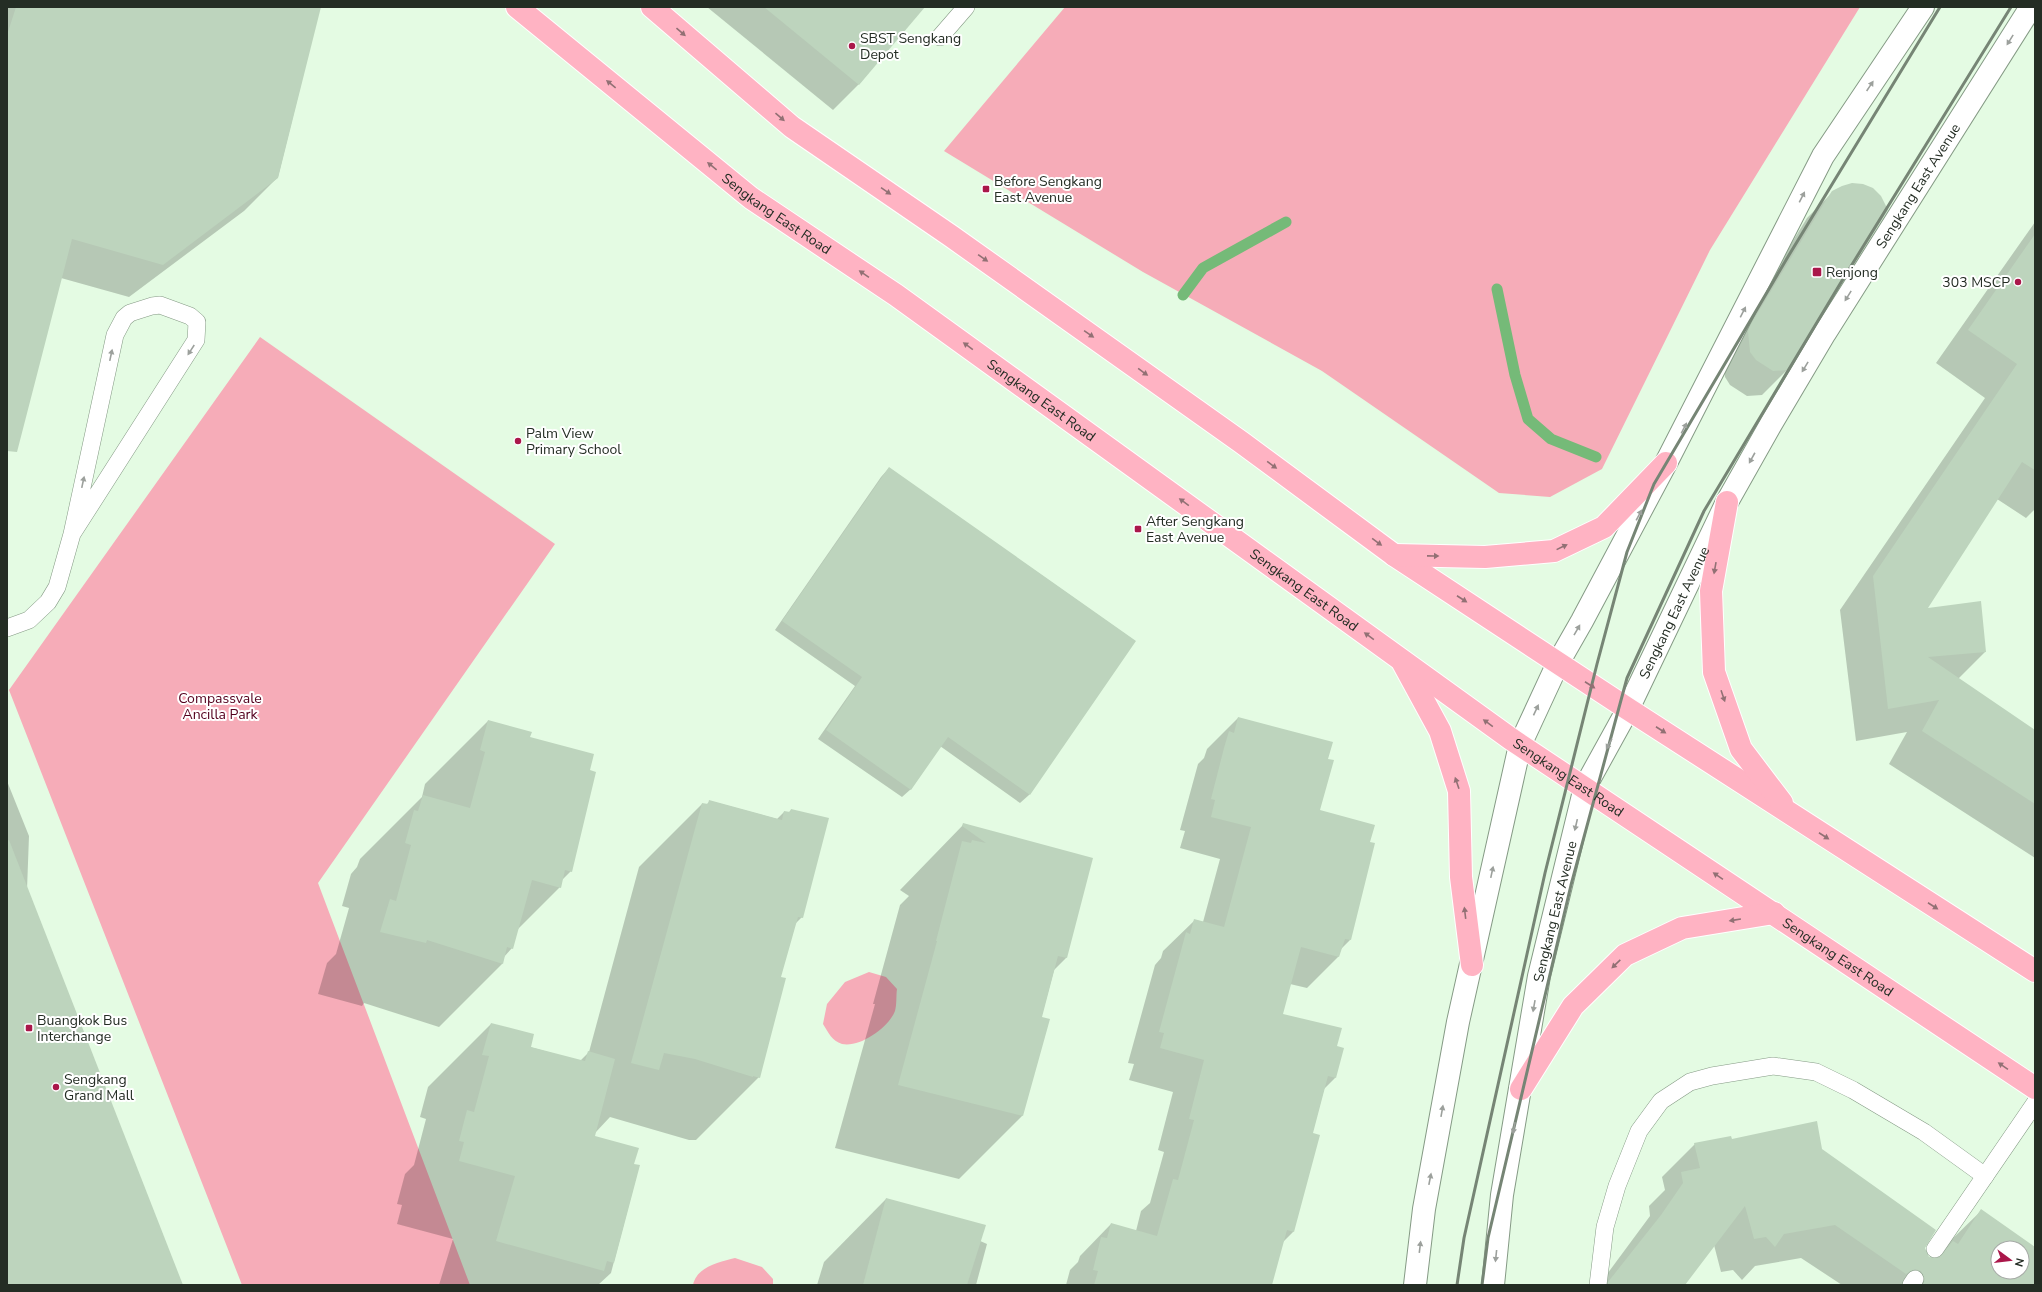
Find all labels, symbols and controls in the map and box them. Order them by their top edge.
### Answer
one-way arrow [676,28,687,37]
place label: SBST Sengkang Depot [860,29,961,64]
one-way arrow [2006,35,2014,45]
marker: SBST Sengkang Depot [847,41,857,51]
one-way arrow [606,80,617,88]
one-way arrow [1866,81,1874,91]
one-way arrow [775,112,785,121]
street label: Sengkang East Avenue [1871,120,1965,252]
one-way arrow [707,162,718,171]
street label: Sengkang East Road [718,169,835,259]
place label: Before Sengkang East Avenue [994,172,1102,207]
marker: Before Sengkang East Avenue [981,184,991,194]
one-way arrow [881,188,892,195]
one-way arrow [1799,191,1805,202]
one-way arrow [978,254,988,262]
place label: Renjong [1826,263,1878,282]
marker: Renjong [1811,266,1823,278]
one-way arrow [858,270,870,277]
place label: 303 MSCP [1942,273,2010,292]
marker: 303 MSCP [2013,277,2023,287]
one-way arrow [1844,291,1852,301]
one-way arrow [1740,307,1746,318]
one-way arrow [1084,330,1094,338]
one-way arrow [962,342,973,350]
one-way arrow [187,344,194,356]
one-way arrow [109,349,115,361]
street label: Sengkang East Road [983,354,1100,446]
one-way arrow [1801,361,1808,373]
one-way arrow [1138,368,1149,377]
one-way arrow [1681,422,1687,434]
place label: Palm View Primary School [526,424,622,459]
marker: Palm View Primary School [513,436,523,446]
one-way arrow [1748,452,1755,464]
one-way arrow [1267,461,1278,469]
one-way arrow [81,476,87,488]
one-way arrow [1179,498,1190,507]
one-way arrow [1635,509,1642,521]
place label: After Sengkang East Avenue [1146,512,1244,547]
marker: After Sengkang East Avenue [1133,524,1143,534]
one-way arrow [1372,538,1382,546]
street label: Sengkang East Avenue [1634,543,1714,682]
street label: Sengkang East Road [1246,544,1362,635]
one-way arrow [1556,544,1567,550]
one-way arrow [1427,553,1440,559]
one-way arrow [1712,562,1718,574]
one-way arrow [1456,596,1467,603]
one-way arrow [1574,624,1581,636]
one-way arrow [1364,632,1374,640]
one-way arrow [1585,681,1595,689]
park label: Compassvale Ancilla Park [178,689,262,724]
one-way arrow [1720,690,1726,702]
one-way arrow [1533,704,1539,715]
one-way arrow [1483,718,1494,727]
one-way arrow [1655,727,1667,734]
street label: Sengkang East Road [1509,733,1628,821]
one-way arrow [1606,738,1612,749]
one-way arrow [1454,777,1460,789]
one-way arrow [1572,818,1578,831]
one-way arrow [1818,832,1830,839]
street label: Sengkang East Avenue [1529,839,1581,983]
one-way arrow [1490,866,1496,878]
one-way arrow [1713,872,1723,880]
one-way arrow [1927,902,1939,909]
one-way arrow [1462,907,1468,919]
street label: Sengkang East Road [1779,913,1897,1001]
one-way arrow [1729,917,1741,923]
one-way arrow [1611,960,1621,969]
one-way arrow [1531,1000,1537,1012]
place label: Buangkok Bus Interchange [37,1011,127,1046]
marker: Buangkok Bus Interchange [24,1023,34,1033]
one-way arrow [1997,1062,2008,1070]
place label: Sengkang Grand Mall [64,1070,135,1105]
marker: Sengkang Grand Mall [51,1082,61,1092]
one-way arrow [1440,1104,1446,1117]
one-way arrow [1511,1122,1517,1134]
one-way arrow [1427,1173,1433,1185]
north arrow [1990,1240,2030,1280]
one-way arrow [1416,1241,1423,1253]
one-way arrow [1493,1250,1499,1262]
text: N [2011,1257,2027,1268]

